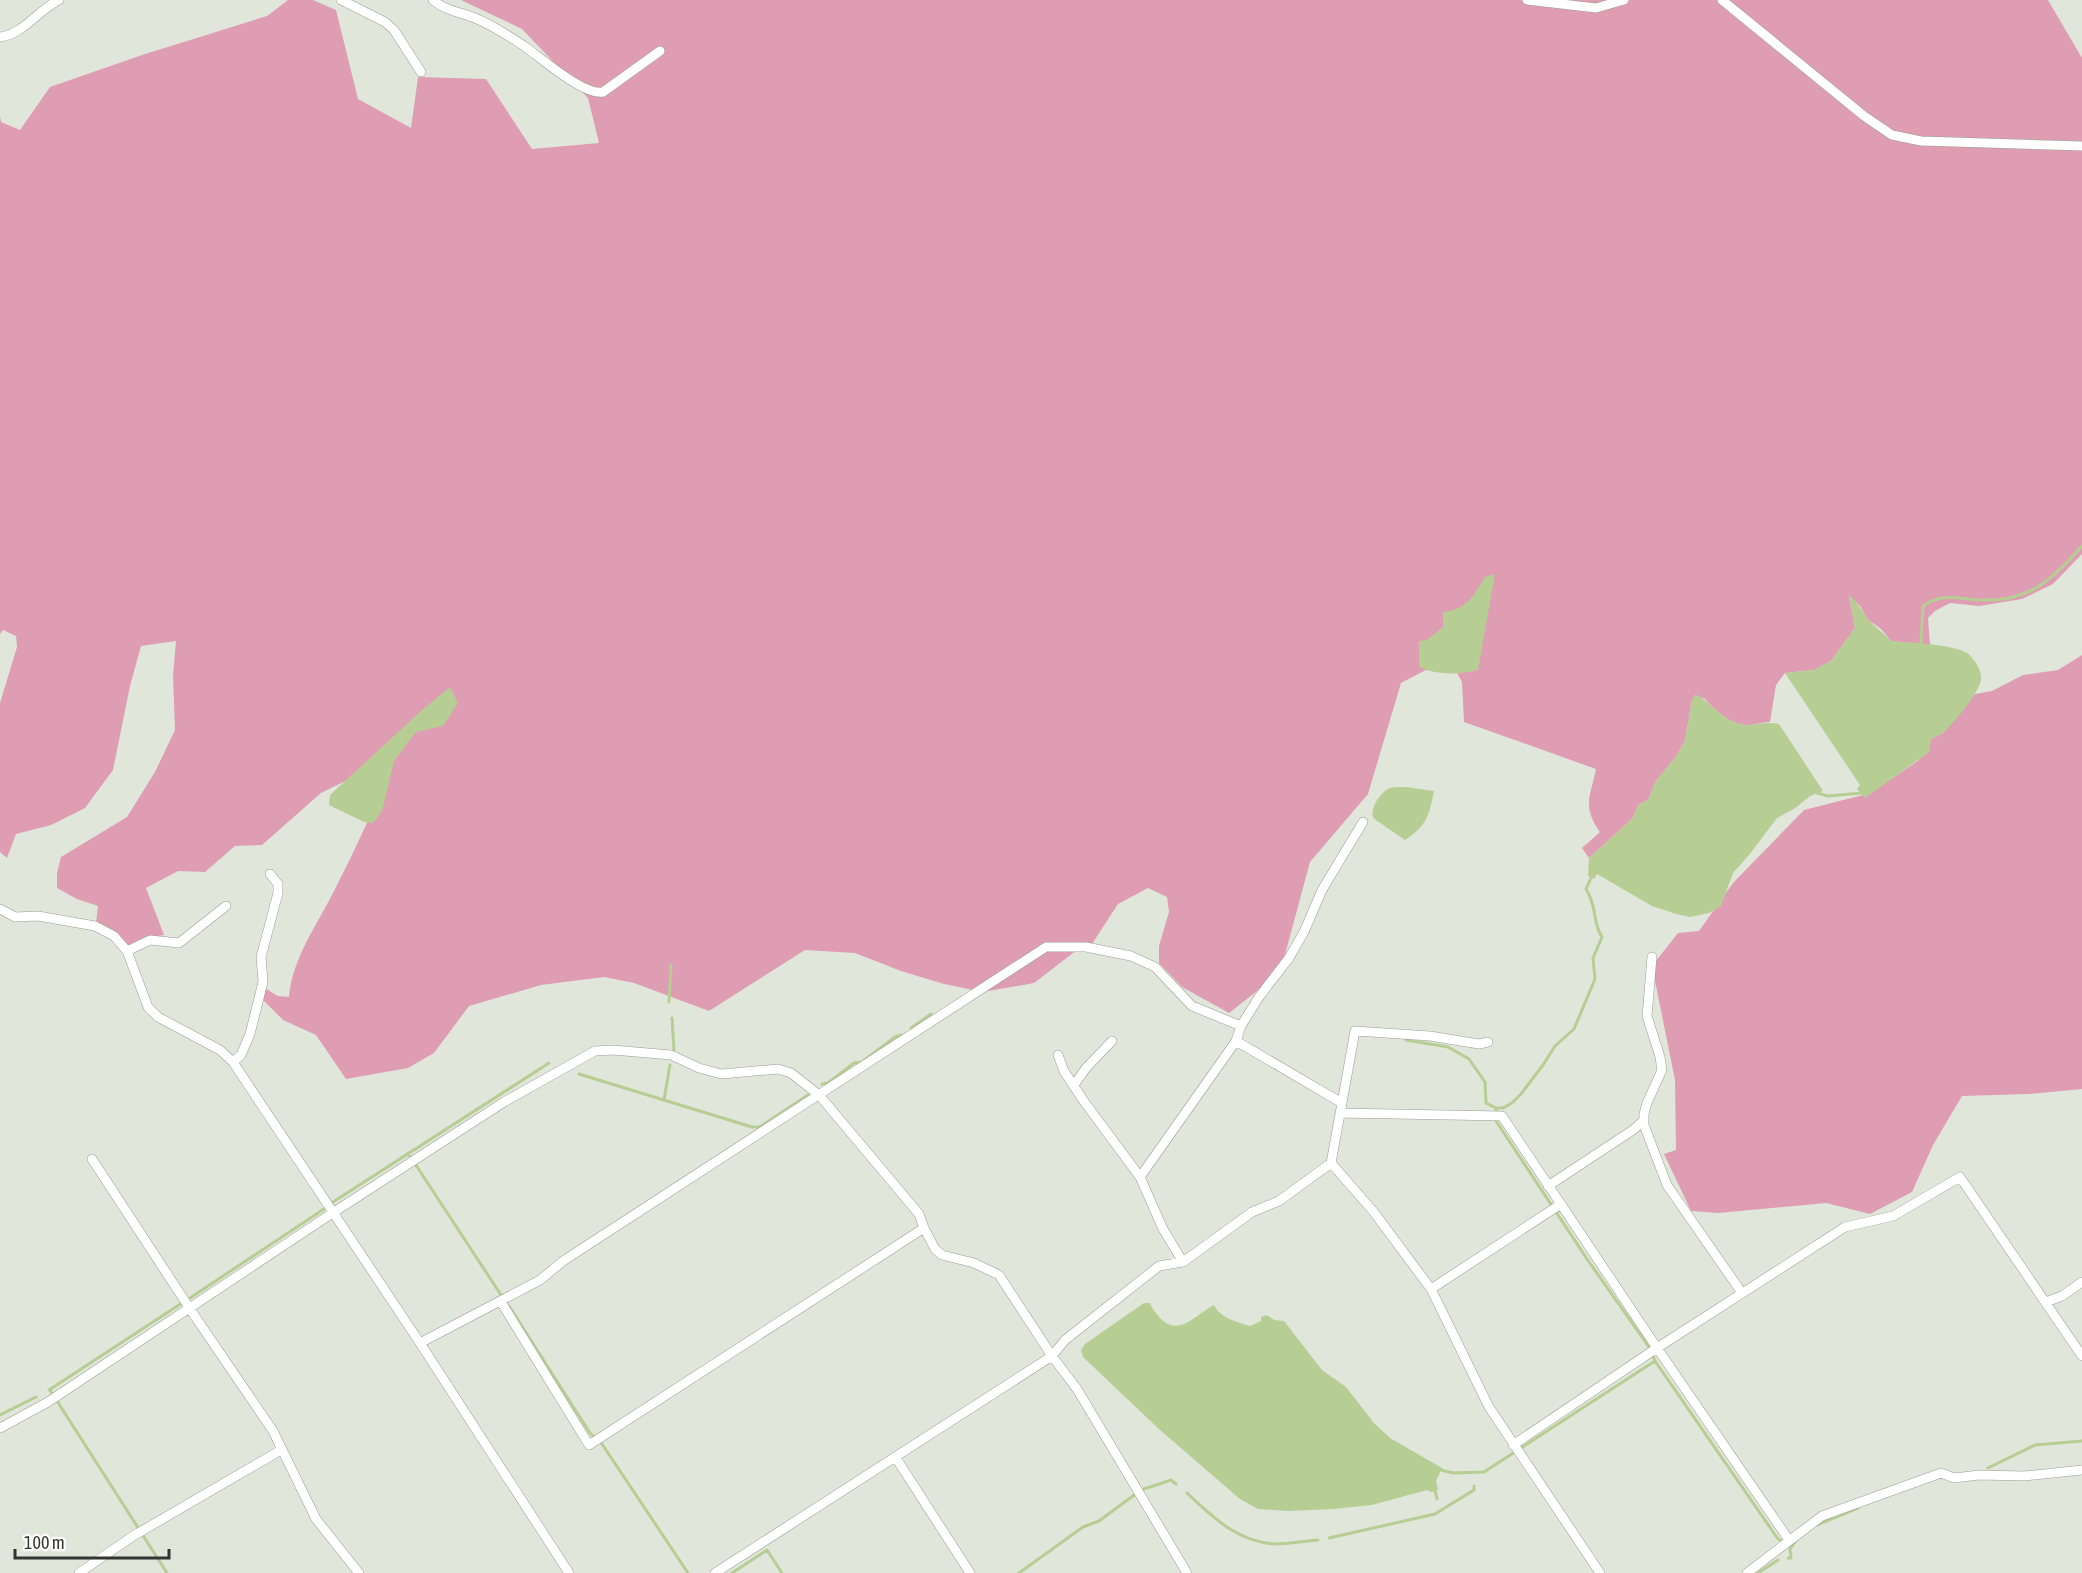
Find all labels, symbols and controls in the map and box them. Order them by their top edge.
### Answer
scale bar [15,1522,170,1560]
text: 100 m [24,1532,65,1553]

